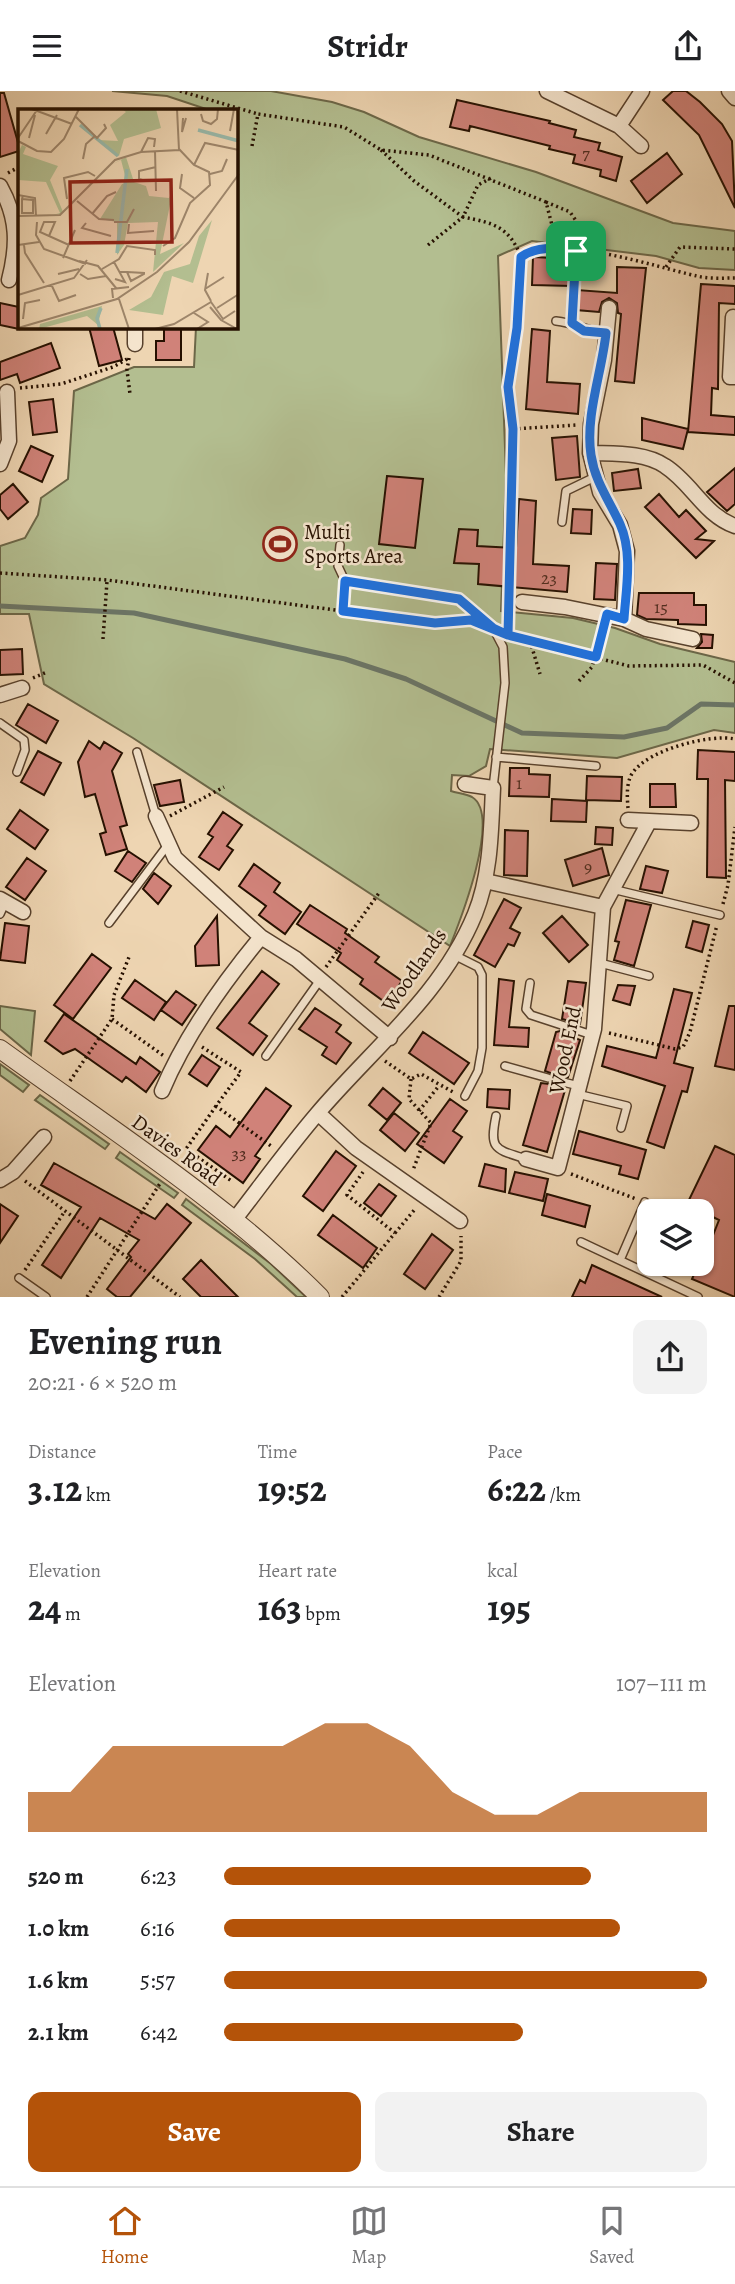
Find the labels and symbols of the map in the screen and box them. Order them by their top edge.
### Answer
inset map [18,109,238,329]
house number: 7 [582,141,590,165]
pin [546,221,606,281]
place label: Multi Sports Area [304,518,403,570]
sports icon: Multi Sports Area [261,525,299,563]
house number: 23 [541,566,557,590]
house number: 15 [654,595,668,619]
house number: 1 [516,771,522,795]
house number: 9 [584,855,592,879]
street label: Woodlands [374,923,453,1018]
street label: Wood End [542,1003,588,1097]
street label: Davies Road [126,1108,228,1193]
house number: 33 [232,1141,246,1165]

